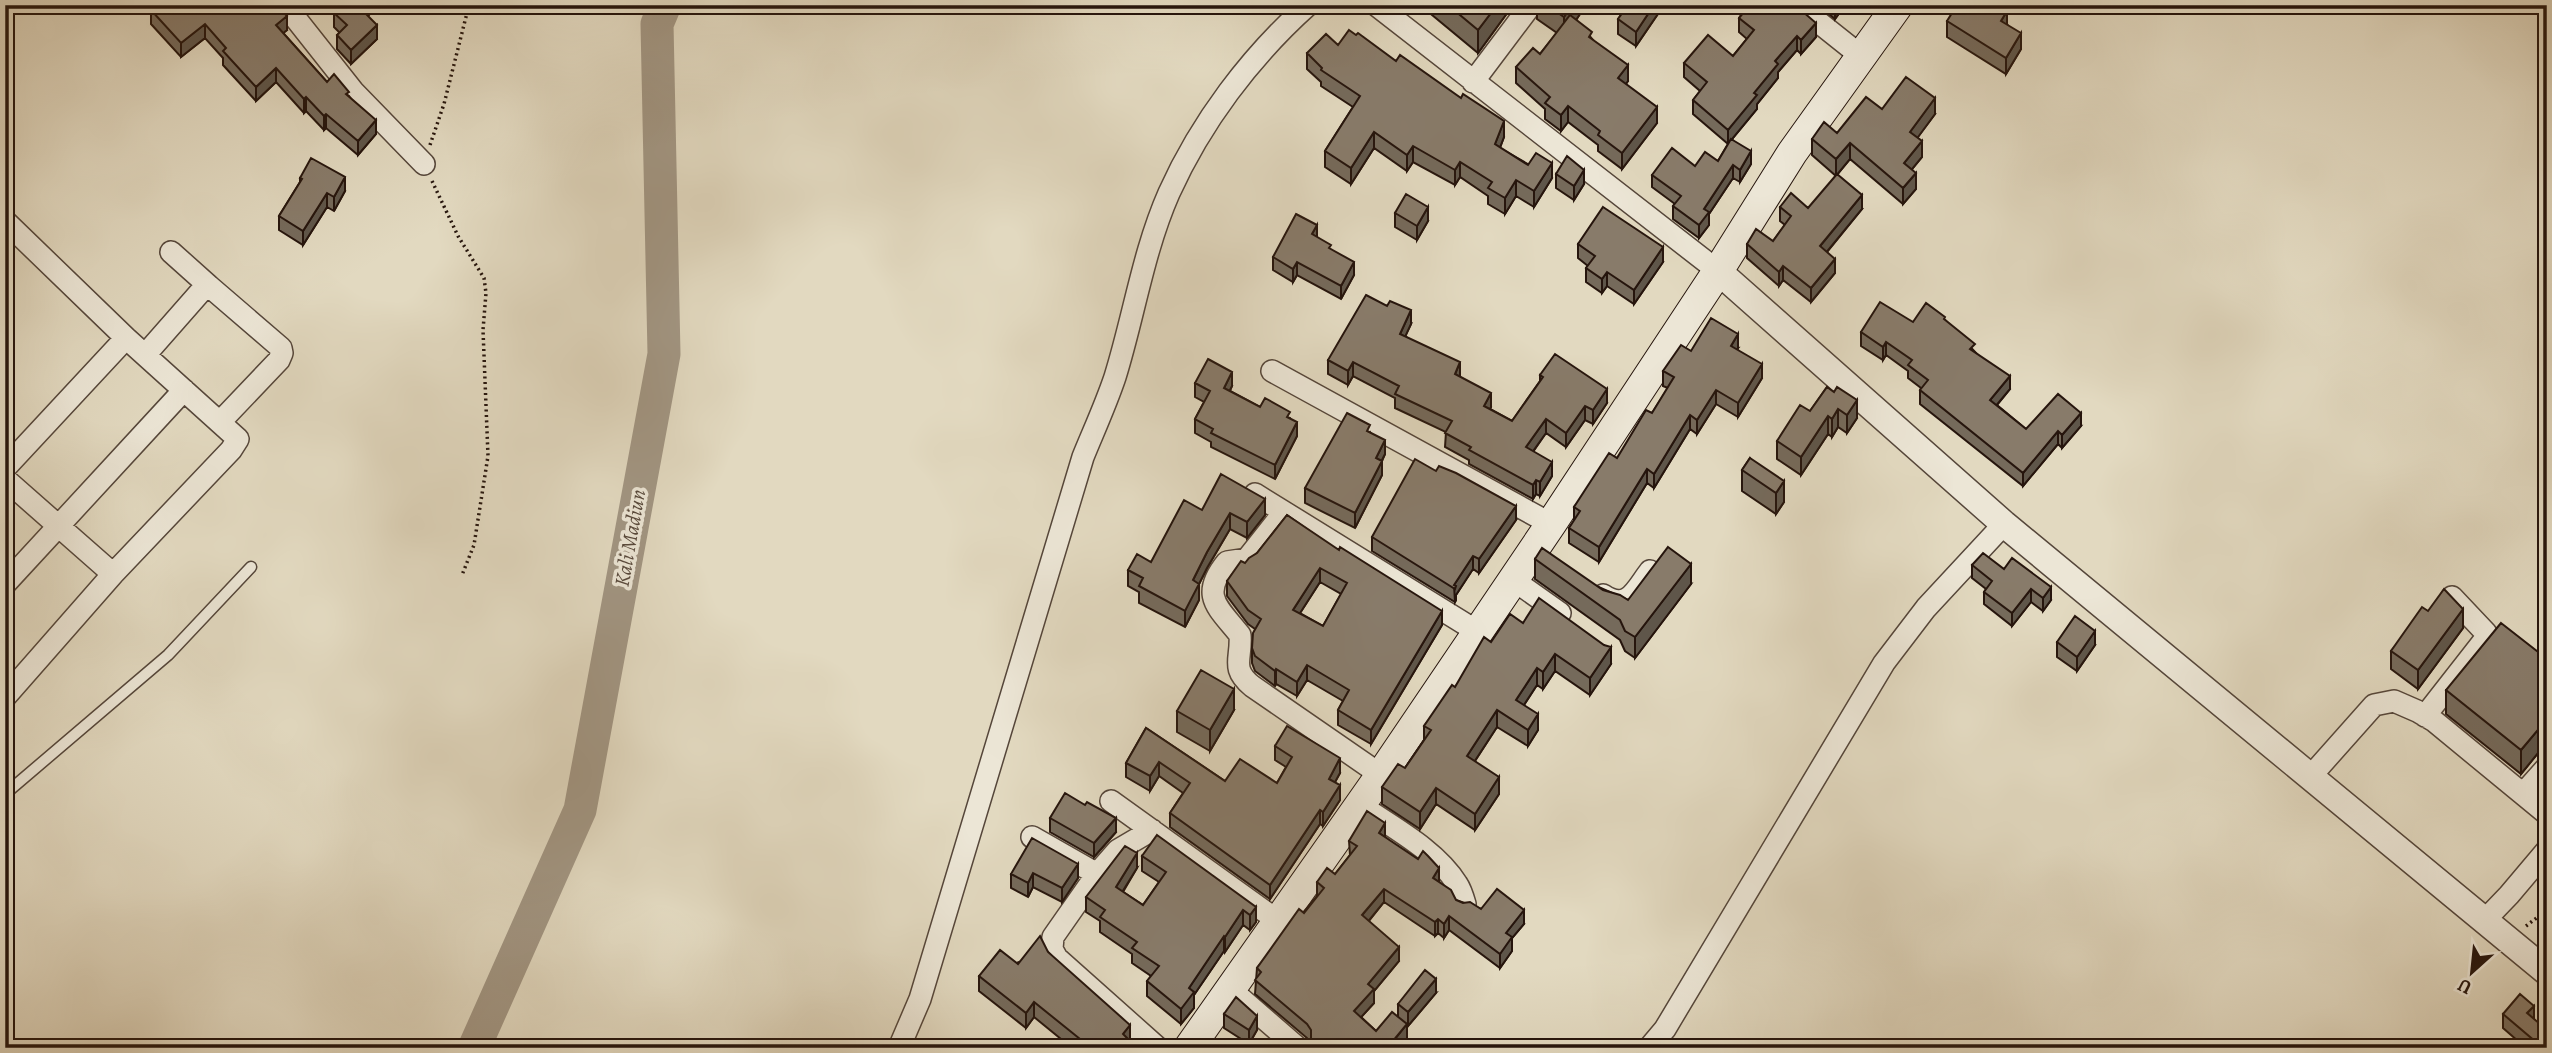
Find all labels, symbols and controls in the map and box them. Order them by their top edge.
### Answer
water label: Kali Madiun [608,487,652,589]
north arrow [2436,937,2506,1007]
text: U [2453,972,2476,1001]

